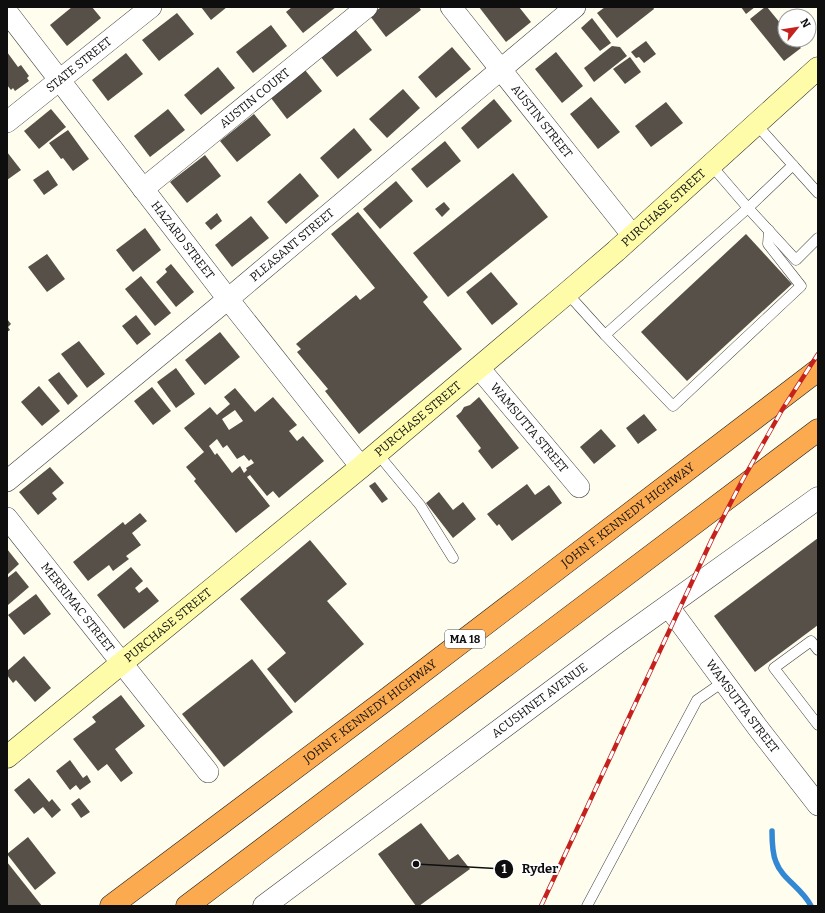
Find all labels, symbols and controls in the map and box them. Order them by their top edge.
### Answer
north arrow [777,8,817,48]
text: N [797,16,813,31]
street label: STATE STREET [43,34,114,95]
street label: AUSTIN COURT [217,65,293,131]
street label: AUSTIN STREET [509,82,575,161]
street label: PURCHASE STREET [619,166,708,250]
street label: HAZARD STREET [148,198,217,282]
street label: PLEASANT STREET [247,206,337,284]
street label: PURCHASE STREET [372,379,464,459]
street label: WAMSUTTA STREET [488,380,571,475]
street label: JOHN F. KENNEDY HIGHWAY [558,460,697,571]
street label: MERRIMAC STREET [38,560,117,655]
street label: PURCHASE STREET [122,585,214,665]
road number: MA 18 [445,630,485,648]
street label: JOHN F. KENNEDY HIGHWAY [300,656,440,767]
street label: WAMSUTTA STREET [703,657,782,756]
street label: ACUSHNET AVENUE [489,660,590,741]
callout: Ryder [494,856,566,881]
text: Ryder [522,861,558,876]
text: 1 [501,862,507,876]

